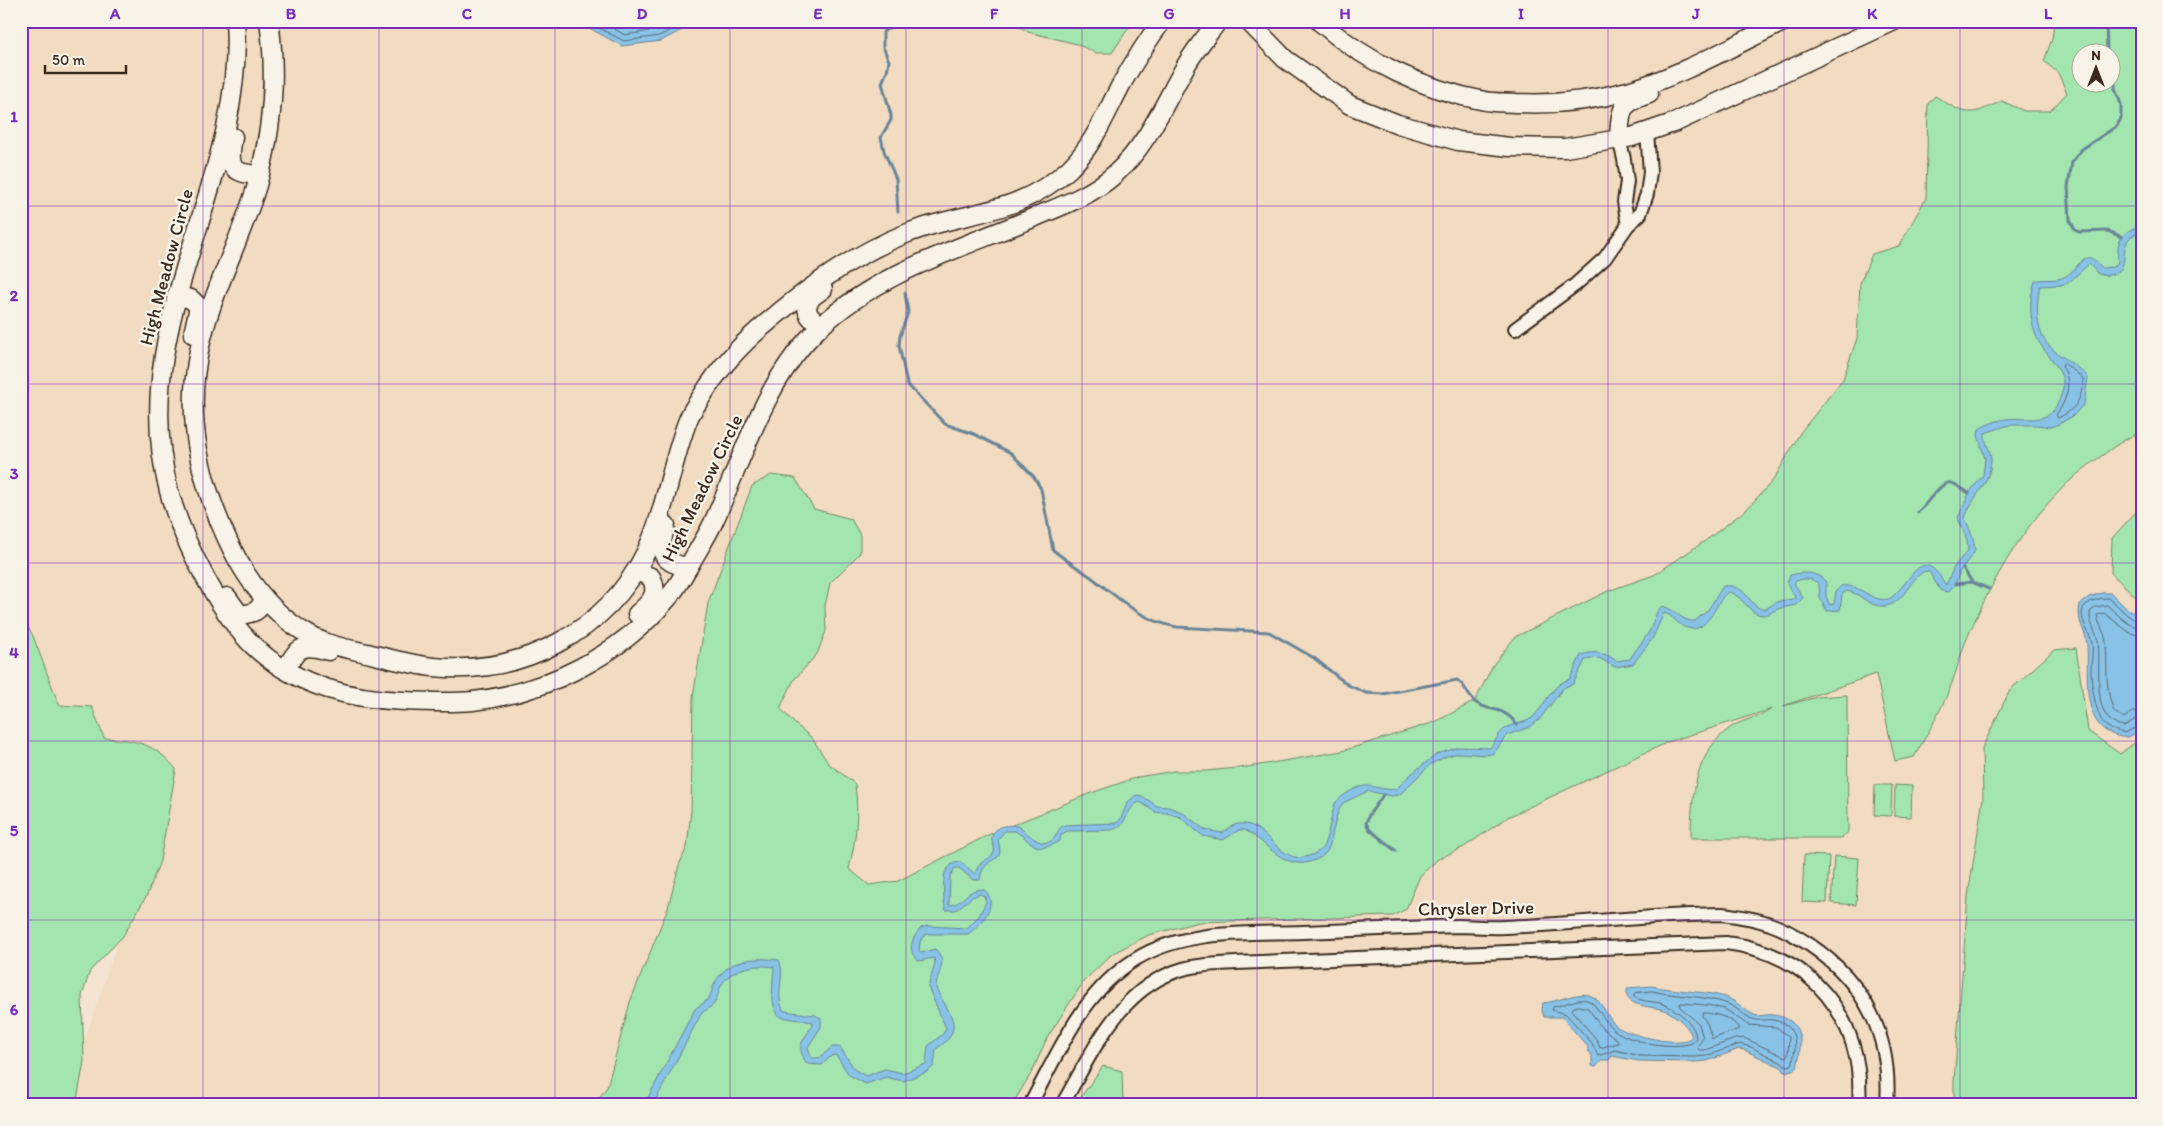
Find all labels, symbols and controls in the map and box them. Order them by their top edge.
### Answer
text: A [109,4,121,23]
text: B [286,4,297,23]
text: C [462,4,473,23]
text: D [637,4,648,23]
text: E [814,4,823,23]
text: F [990,4,999,23]
text: G [1163,4,1175,23]
text: H [1339,4,1351,23]
text: I [1518,4,1524,23]
text: J [1691,4,1700,23]
text: K [1867,4,1878,23]
text: L [2044,4,2053,23]
scale bar [45,42,126,74]
north arrow [2070,42,2120,92]
text: N [2091,47,2101,64]
text: 50 m [52,51,85,69]
text: 1 [10,107,18,126]
street label: High Meadow Circle [134,186,198,348]
text: 2 [10,286,19,305]
street label: High Meadow Circle [656,411,748,565]
text: 3 [10,464,19,483]
text: 4 [9,643,19,662]
text: 5 [10,821,19,840]
street label: Chrysler Drive [1418,895,1534,921]
text: 6 [10,1000,19,1019]

